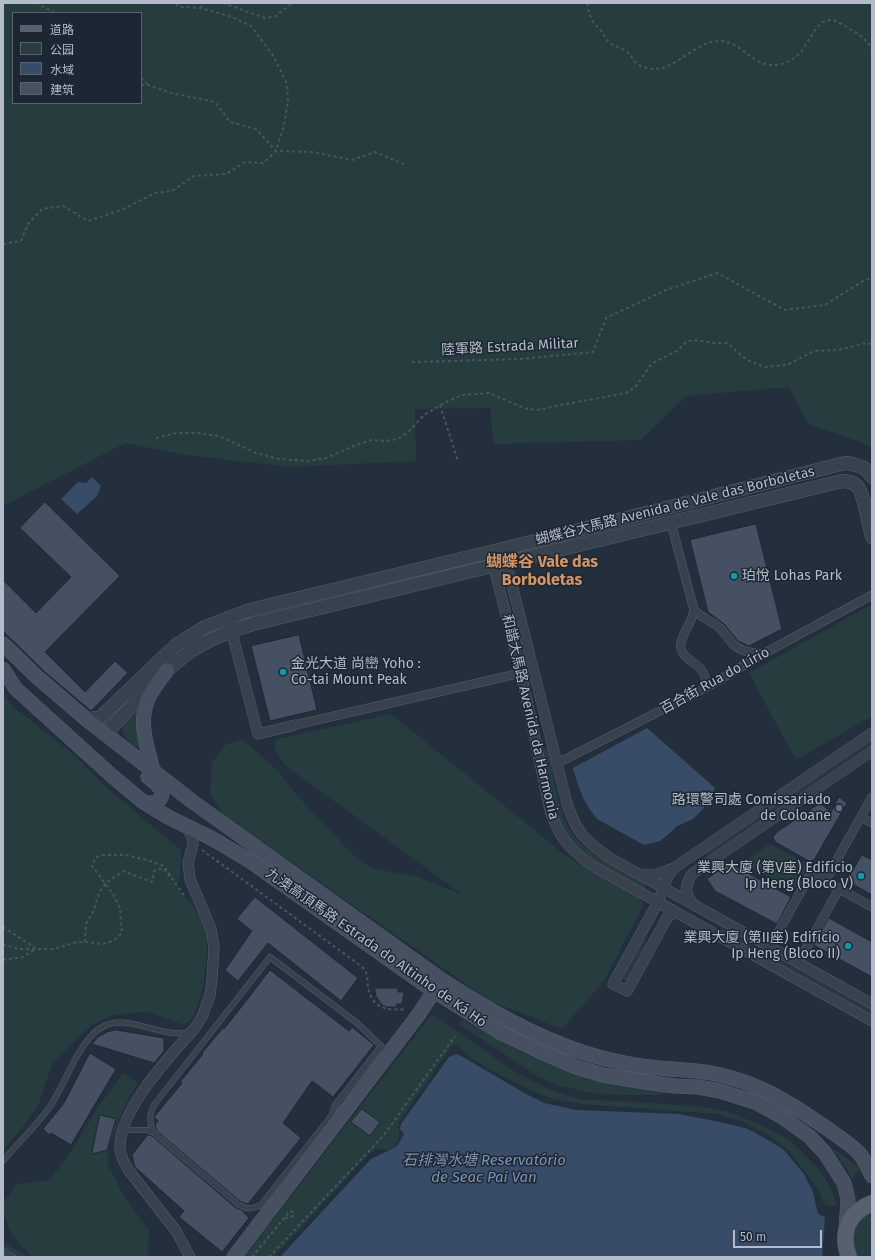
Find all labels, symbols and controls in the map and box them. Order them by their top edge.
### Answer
legend [12,12,142,104]
text: 道路 [50,23,74,37]
text: 公园 [50,43,74,57]
text: 水域 [50,63,74,77]
text: 建筑 [50,83,74,97]
street label: 陸軍路 Estrada Militar [441,335,579,359]
street label: 蝴蝶谷大馬路 Avenida de Vale das Borboletas [534,463,816,549]
district label: 蝴蝶谷 Vale das Borboletas [486,553,598,591]
place label: 珀悅 Lohas Park [742,568,842,584]
marker: 珀悅 Lohas Park [729,571,739,581]
street label: 和諧大馬路 Avenida da Harmonia [498,613,562,821]
street label: 百合街 Rua do Lírio [657,644,773,718]
place label: 金光大道 尚巒 Yoho : Co-tai Mount Peak [291,656,421,688]
marker: 金光大道 尚巒 Yoho : Co-tai Mount Peak [278,667,288,677]
place label: 路環警司處 Comissariado de Coloane [672,792,831,824]
marker: 路環警司處 Comissariado de Coloane [834,803,844,813]
place label: 業興大廈 (第V座) Edifício Ip Heng (Bloco V) [697,860,853,892]
street label: 九澳高頂馬路 Estrada do Altinho de Ká Hó [262,865,490,1031]
marker: 業興大廈 (第V座) Edifício Ip Heng (Bloco V) [856,871,866,881]
place label: 業興大廈 (第II座) Edifício Ip Heng (Bloco II) [683,930,840,962]
marker: 業興大廈 (第II座) Edifício Ip Heng (Bloco II) [843,941,853,951]
water label: 石排灣水塘 Reservatório de Seac Pai Van [402,1152,566,1187]
scale bar [735,1222,824,1248]
text: 50 m [740,1230,766,1244]

